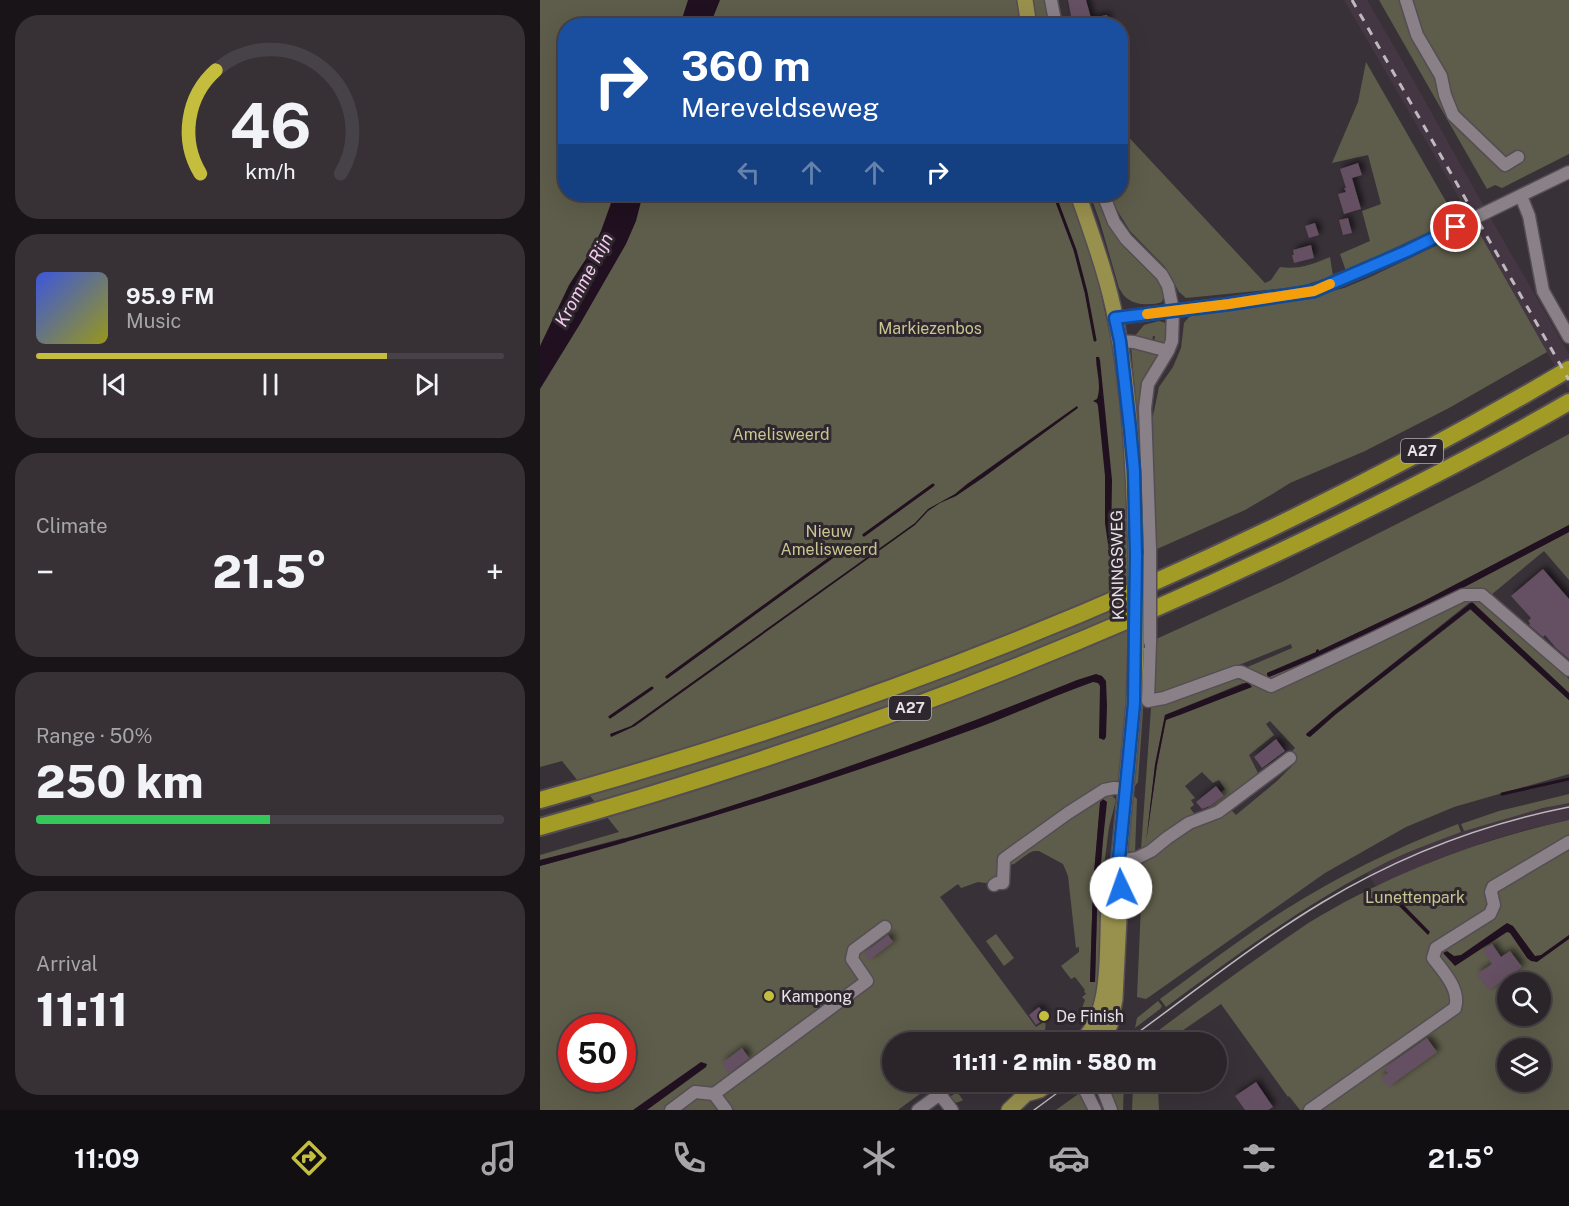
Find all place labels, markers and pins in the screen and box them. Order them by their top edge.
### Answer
pin [1430,201,1481,252]
place label: Kampong [781,987,852,1006]
marker: Kampong [762,989,776,1003]
place label: De Finish [1056,1007,1124,1026]
marker: De Finish [1037,1009,1051,1023]

